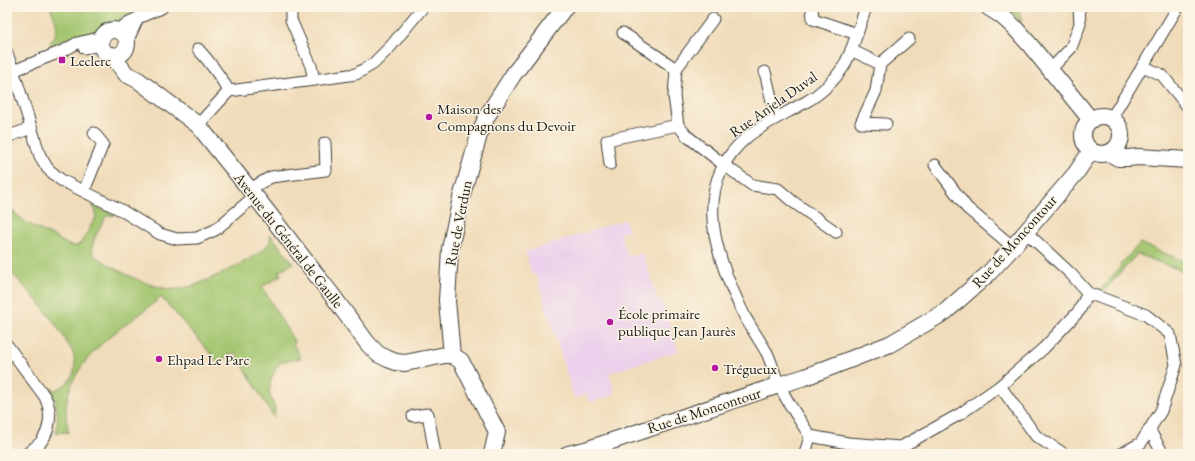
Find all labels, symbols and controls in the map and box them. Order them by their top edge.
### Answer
place label: Leclerc [70,51,111,70]
marker: Leclerc [57,55,67,65]
street label: Rue Anjela Duval [725,67,821,141]
place label: Maison des Compagnons du Devoir [437,99,576,135]
marker: Maison des Compagnons du Devoir [424,112,434,122]
street label: Avenue du Général de Gaulle [229,168,348,312]
street label: Rue de Verdun [440,179,476,267]
street label: Rue de Moncontour [967,191,1061,291]
place label: École primaire publique Jean Jaurès [618,304,736,340]
marker: École primaire publique Jean Jaurès [605,317,615,327]
place label: Ehpad Le Parc [167,350,250,369]
marker: Ehpad Le Parc [154,354,164,364]
place label: Trégueux [723,359,778,378]
marker: Trégueux [710,363,720,373]
street label: Rue de Moncontour [645,383,763,437]

